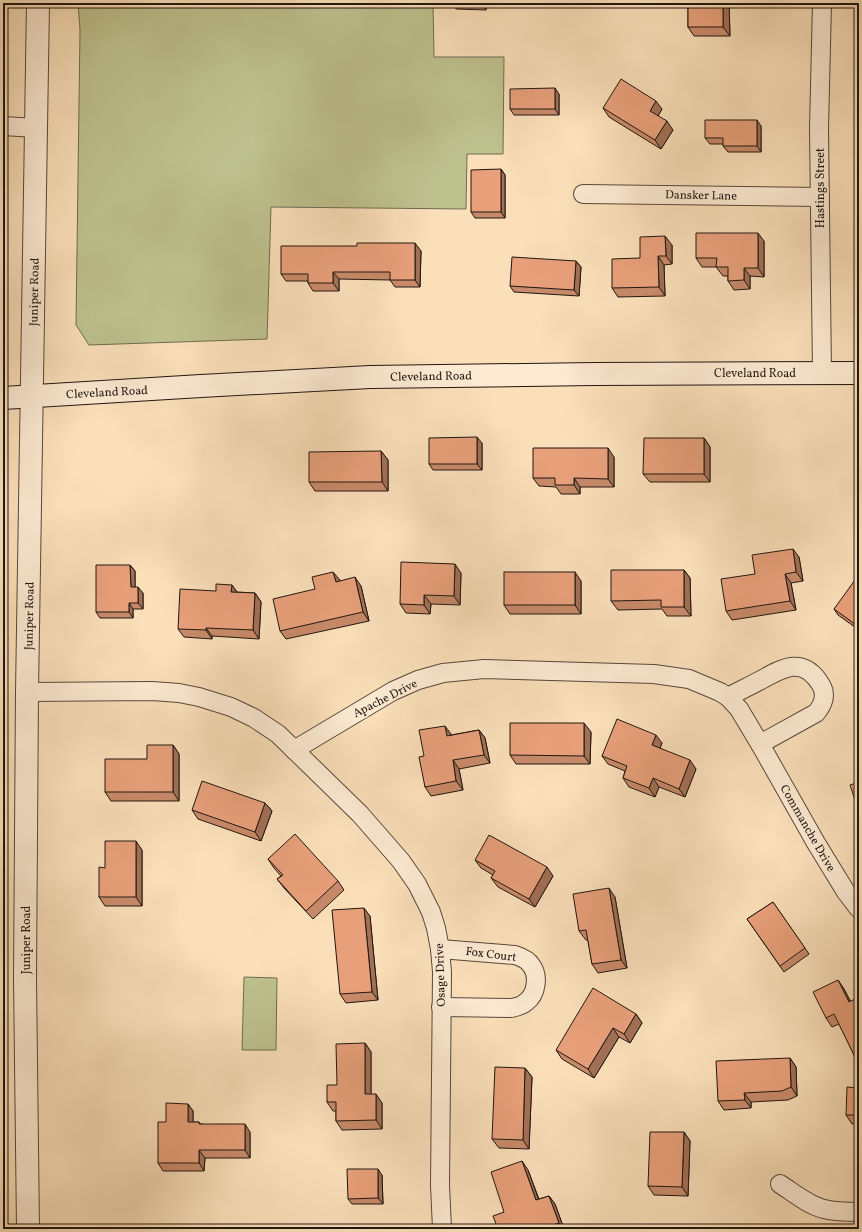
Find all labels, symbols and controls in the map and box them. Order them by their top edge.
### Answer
street label: Hastings Street [813,148,829,228]
street label: Dansker Lane [665,187,737,205]
street label: Juniper Road [26,257,44,326]
street label: Cleveland Road [714,366,796,382]
street label: Cleveland Road [390,368,472,386]
street label: Cleveland Road [66,383,149,403]
street label: Juniper Road [21,581,39,650]
street label: Apache Drive [350,676,421,722]
street label: Commanche Drive [776,782,839,875]
street label: Juniper Road [19,905,35,974]
street label: Osage Drive [432,943,450,1007]
street label: Fox Court [465,944,517,966]

